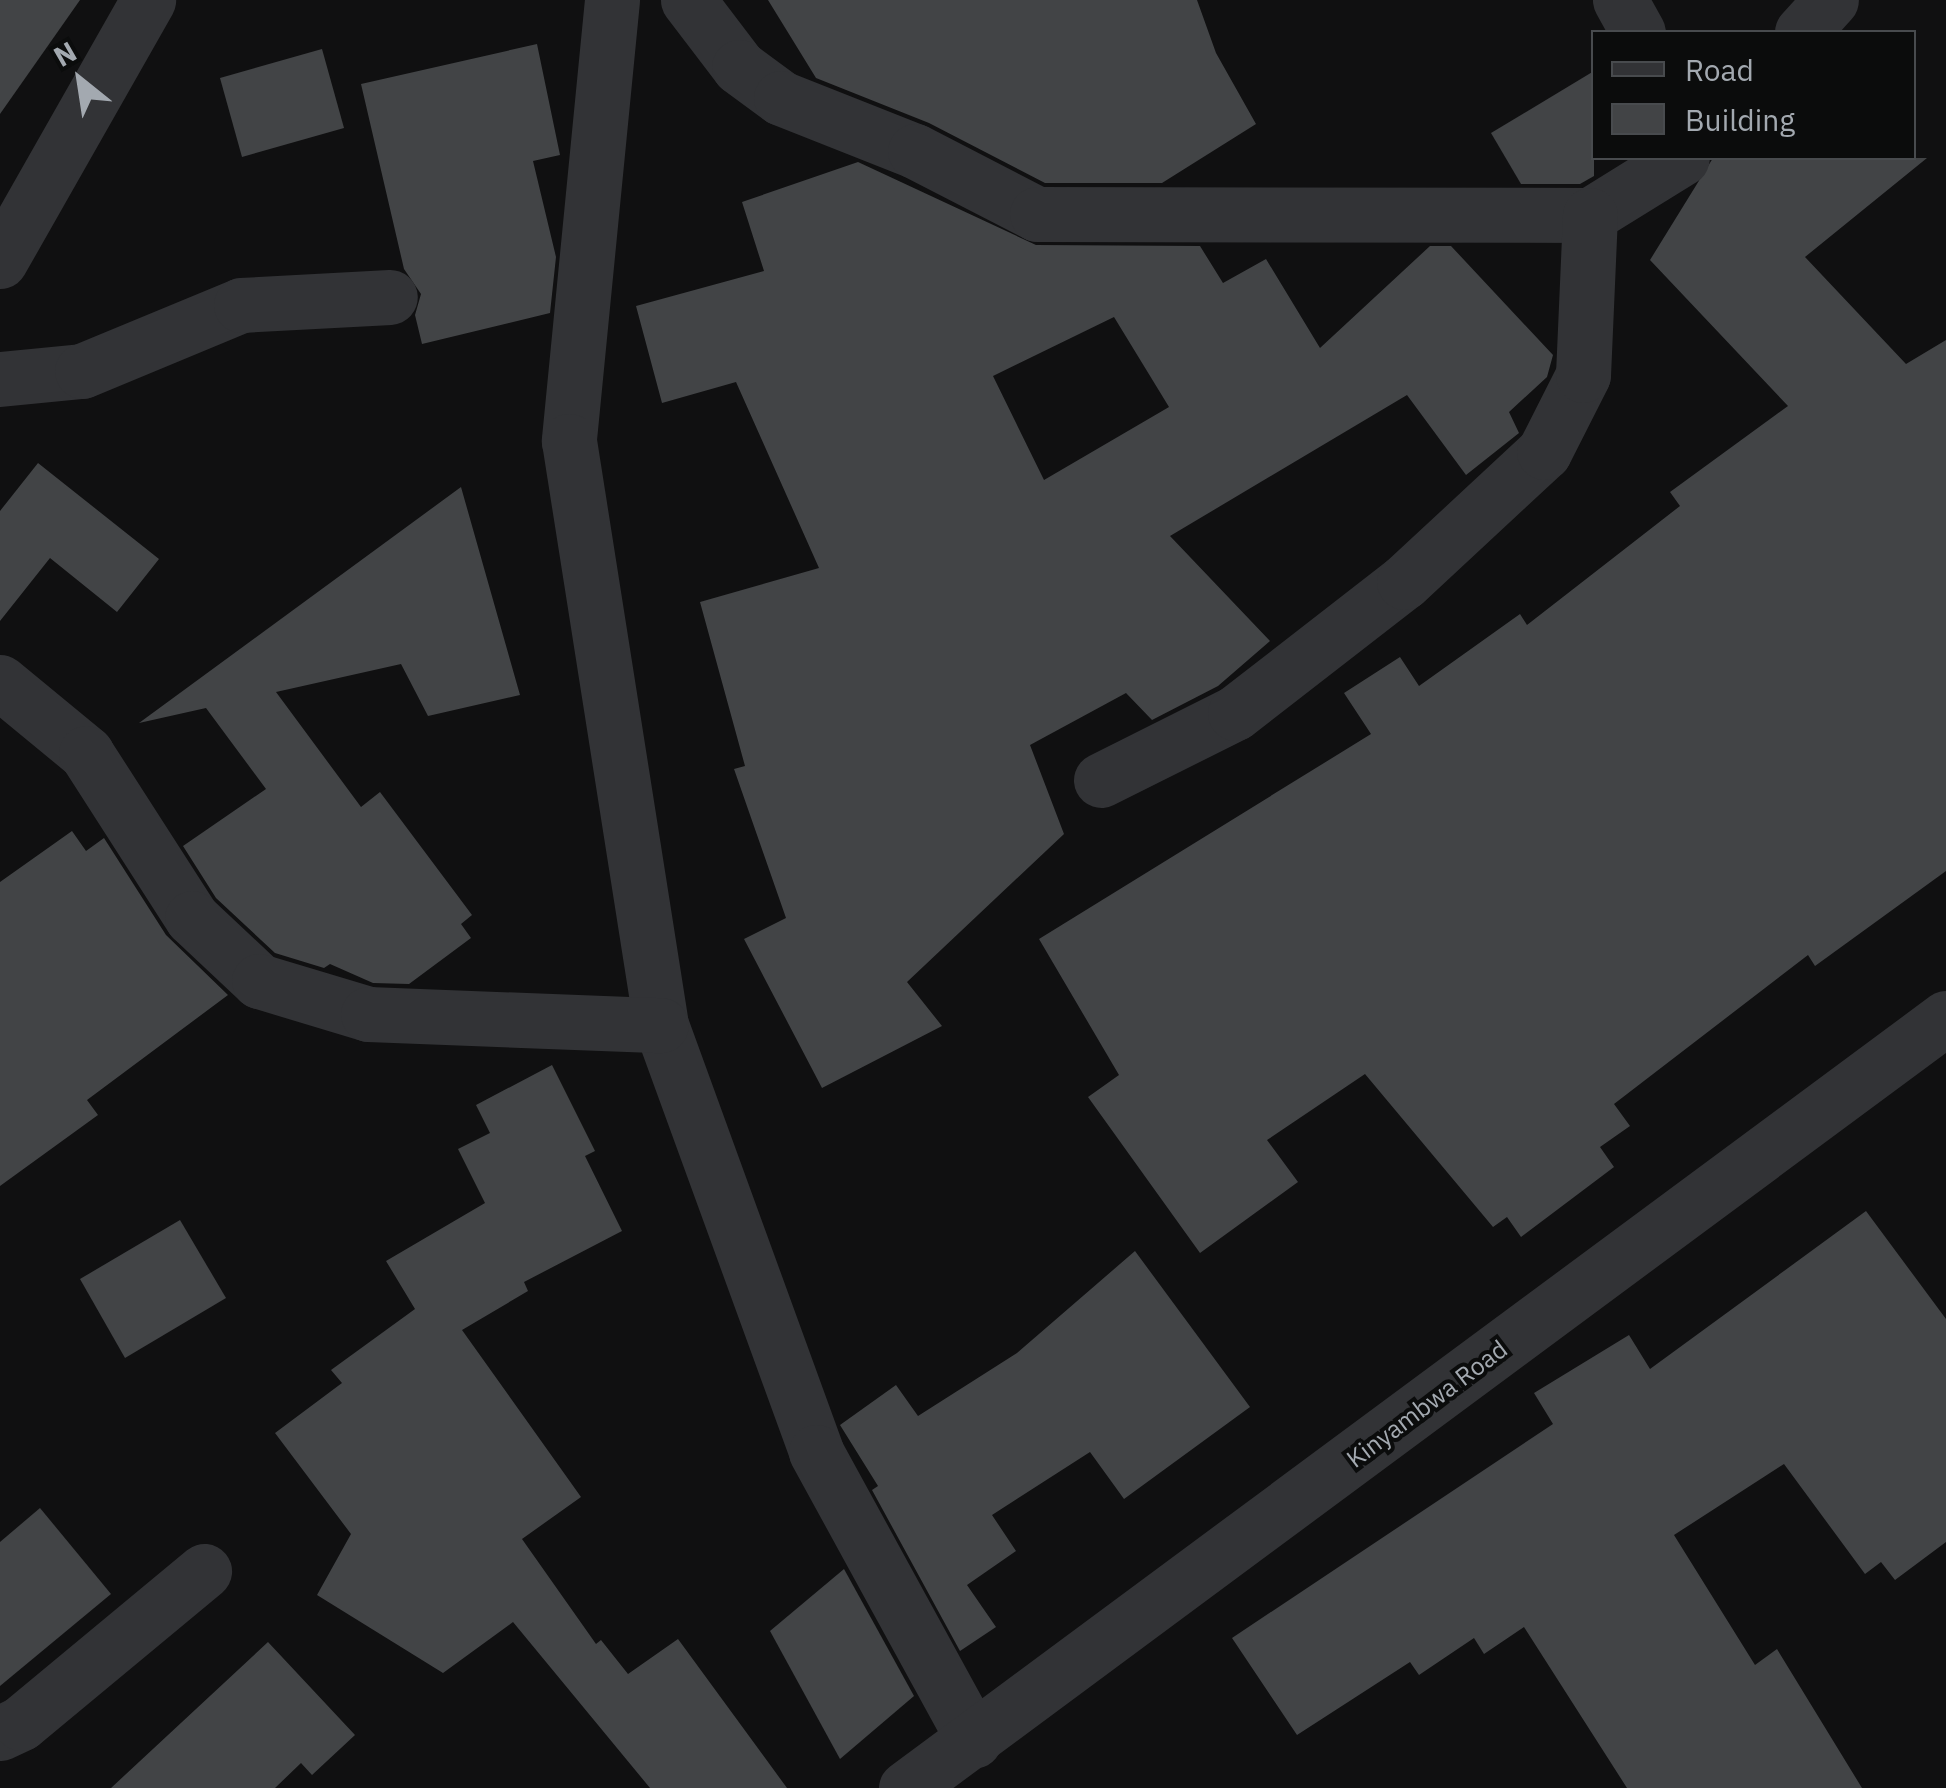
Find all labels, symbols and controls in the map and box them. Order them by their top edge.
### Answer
north arrow [30,30,130,130]
legend [1591,30,1916,160]
text: N [47,32,83,75]
text: Road [1685,50,1754,89]
text: Building [1685,100,1795,139]
street label: Kinyambwa Road [1341,1334,1513,1474]

